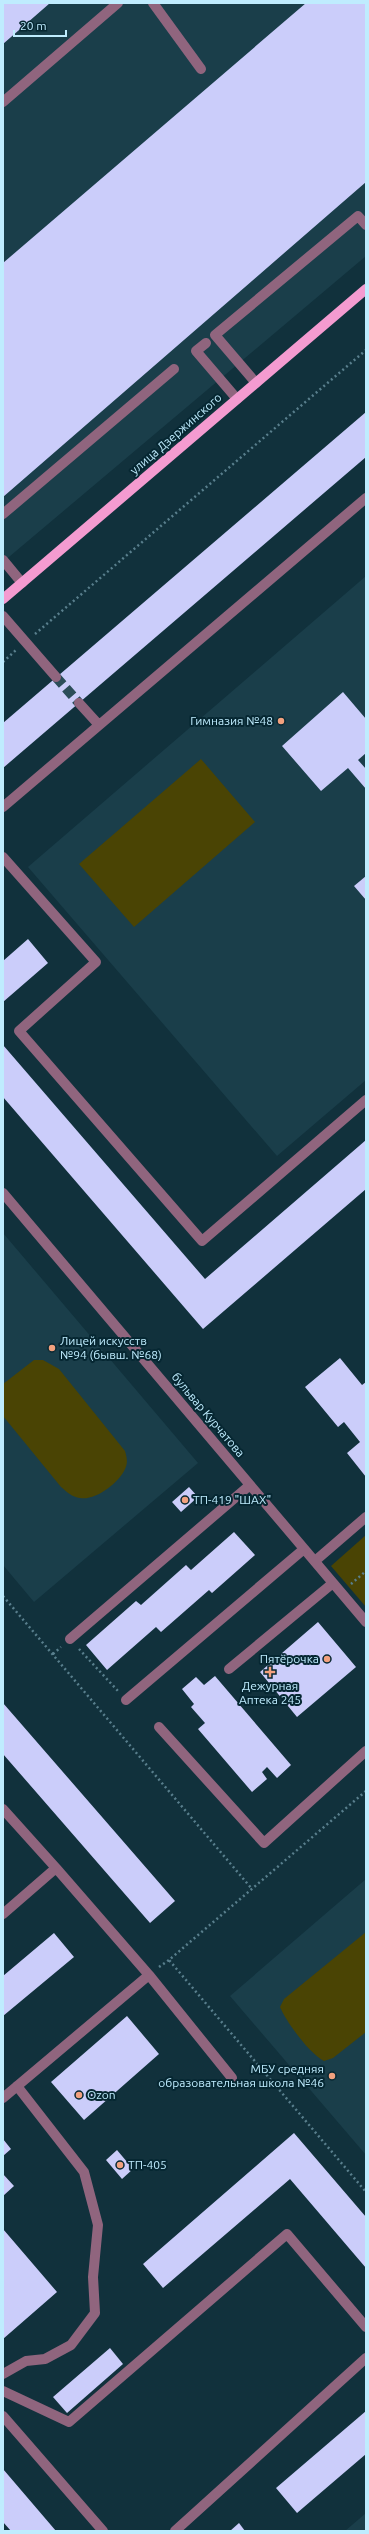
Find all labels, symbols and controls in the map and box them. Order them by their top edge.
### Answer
scale bar [14,12,66,38]
text: 20 m [20,19,47,32]
street label: улица Дзержинского [127,390,224,477]
place label: Гимназия №48 [190,714,273,727]
marker: Гимназия №48 [276,716,286,726]
place label: Лицей искусств №94 (бывш. №68) [60,1334,162,1362]
marker: Лицей искусств №94 (бывш. №68) [47,1343,57,1353]
street label: бульвар Курчатова [169,1370,247,1459]
place label: ТП-419 "ШАХ" [193,1493,271,1506]
marker: ТП-419 "ШАХ" [180,1495,190,1505]
place label: Пятёрочка [260,1652,319,1665]
marker: Пятёрочка [322,1654,332,1664]
marker: Дежурная Аптека 245 [265,1667,275,1677]
place label: Дежурная Аптека 245 [239,1679,301,1706]
place label: МБУ средняя образовательная школа №46 [158,2062,324,2089]
marker: МБУ средняя образовательная школа №46 [327,2071,337,2081]
place label: Ozon [87,2088,116,2101]
marker: Ozon [74,2090,84,2100]
place label: ТП-405 [128,2158,167,2171]
marker: ТП-405 [115,2160,125,2170]

